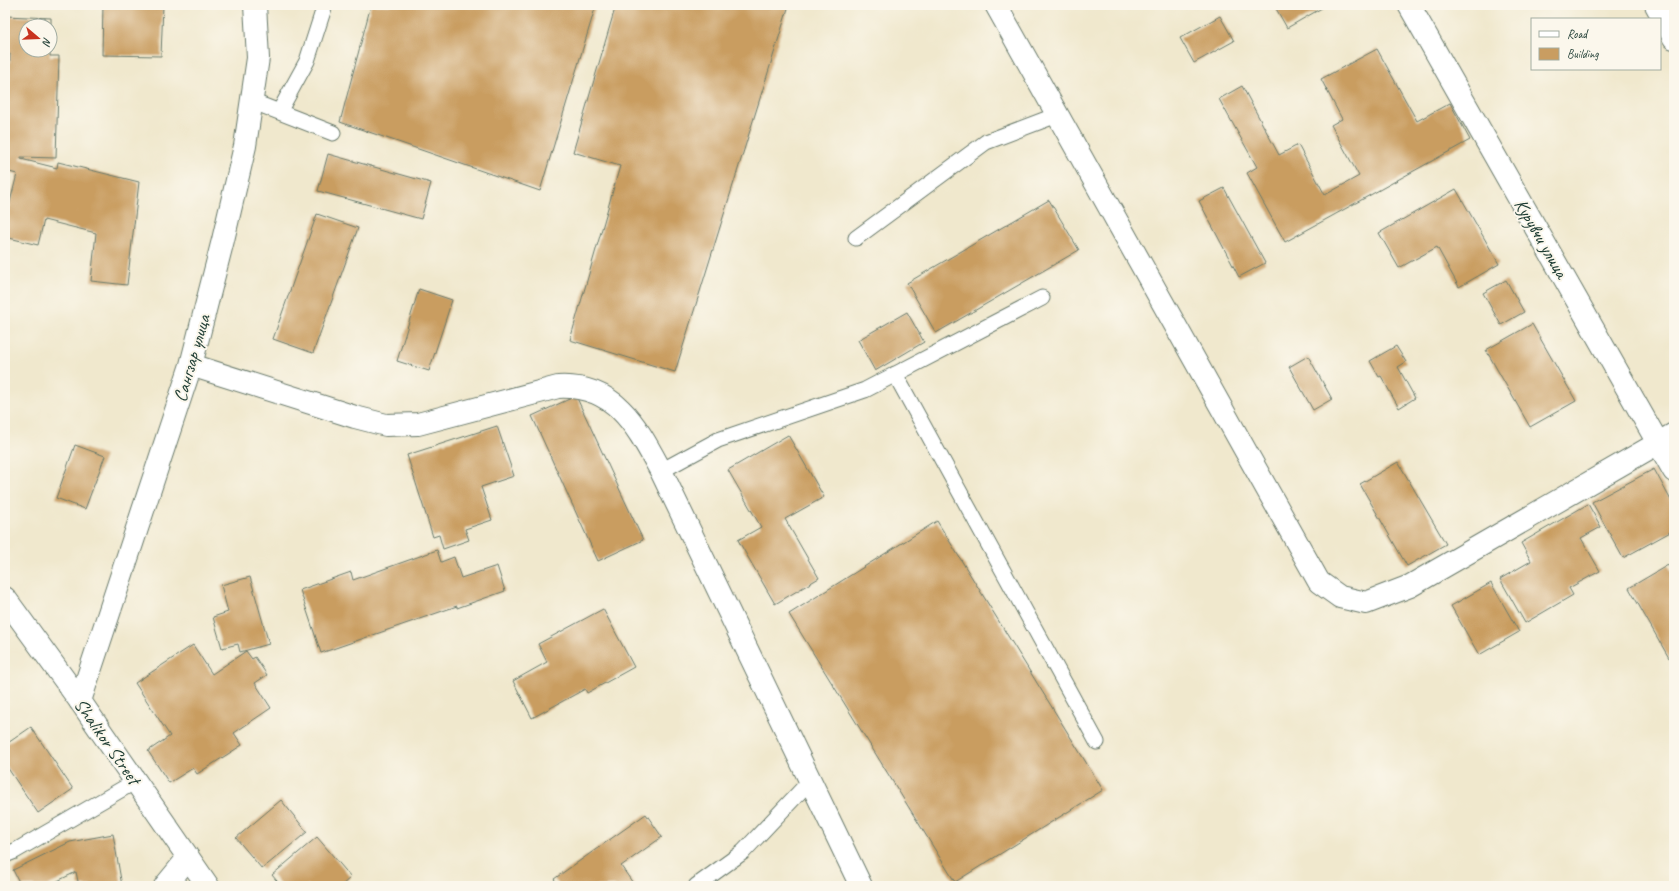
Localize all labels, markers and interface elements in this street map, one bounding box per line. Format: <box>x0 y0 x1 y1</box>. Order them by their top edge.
north arrow <box>18 18 58 58</box>
legend <box>1531 18 1661 70</box>
text: Road <box>1567 26 1589 42</box>
text: N <box>39 36 55 49</box>
text: Building <box>1567 46 1599 62</box>
street label: Курувчи улица <box>1509 194 1575 284</box>
street label: Сангзар улица <box>168 311 216 405</box>
street label: Shаlikor Street <box>69 694 147 792</box>

